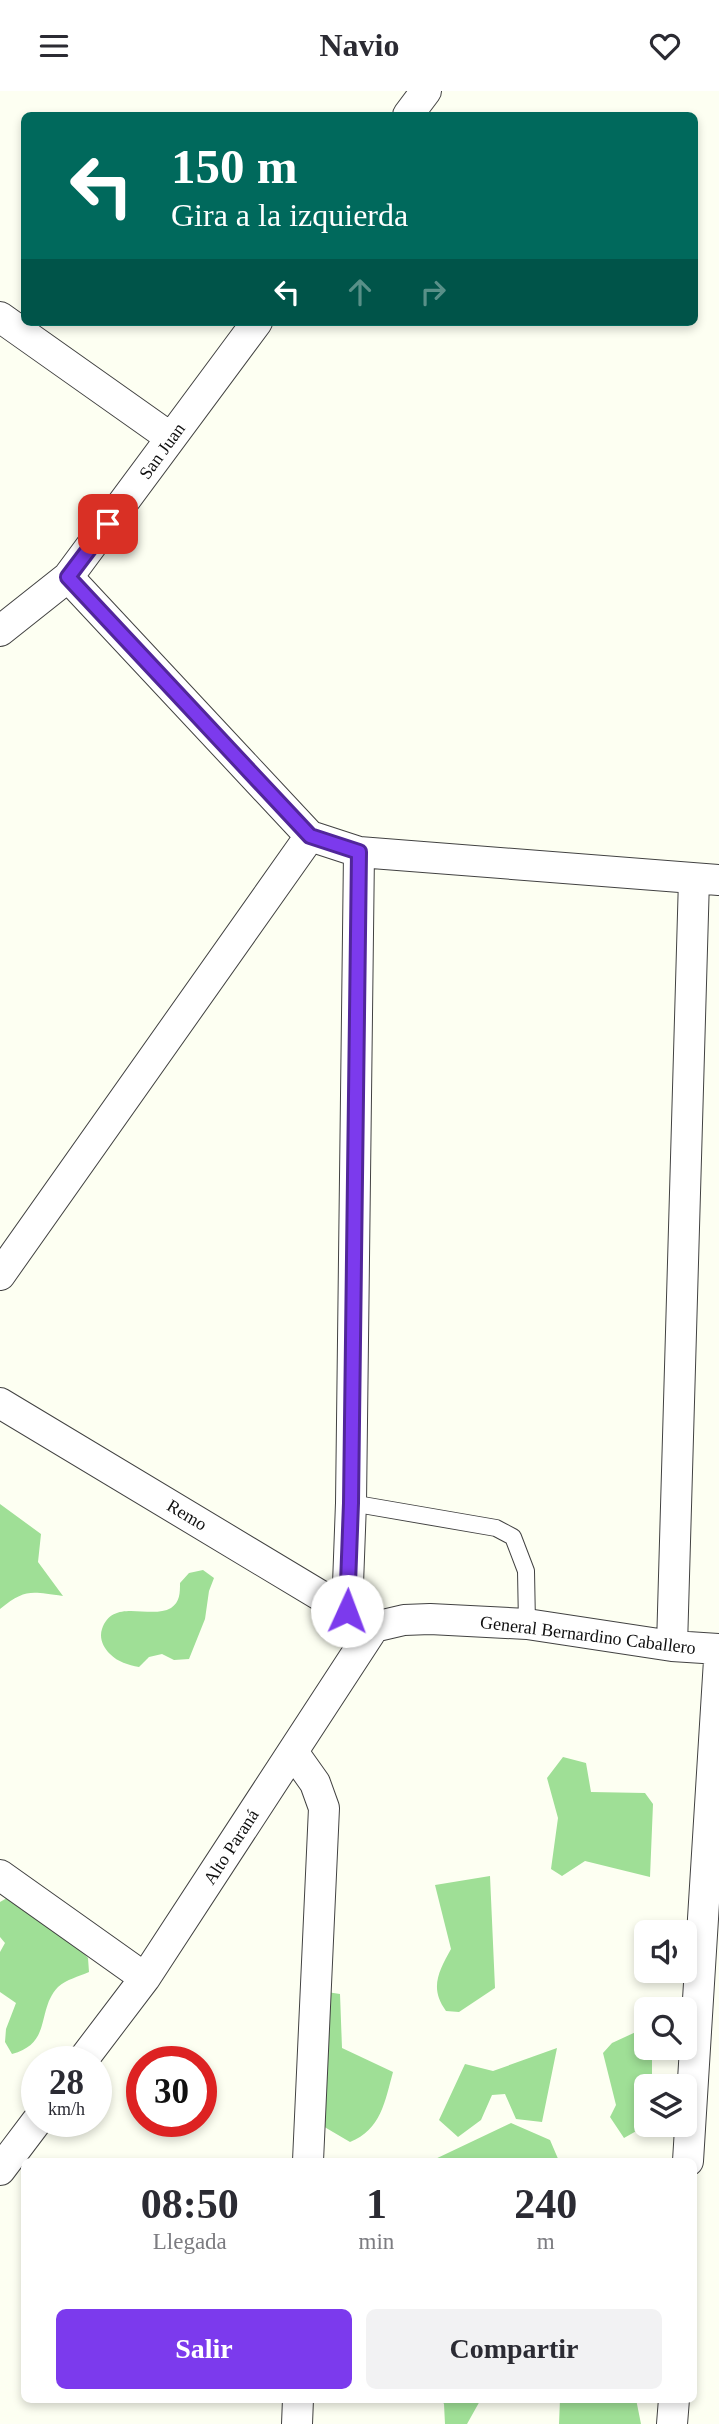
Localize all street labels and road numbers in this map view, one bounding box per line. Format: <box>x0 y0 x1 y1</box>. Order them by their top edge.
street label: San Juan <box>135 419 189 483</box>
street label: Remo <box>163 1495 211 1535</box>
street label: General Bernardino Caballero <box>479 1612 697 1658</box>
street label: Alto Paraná <box>199 1806 263 1888</box>

